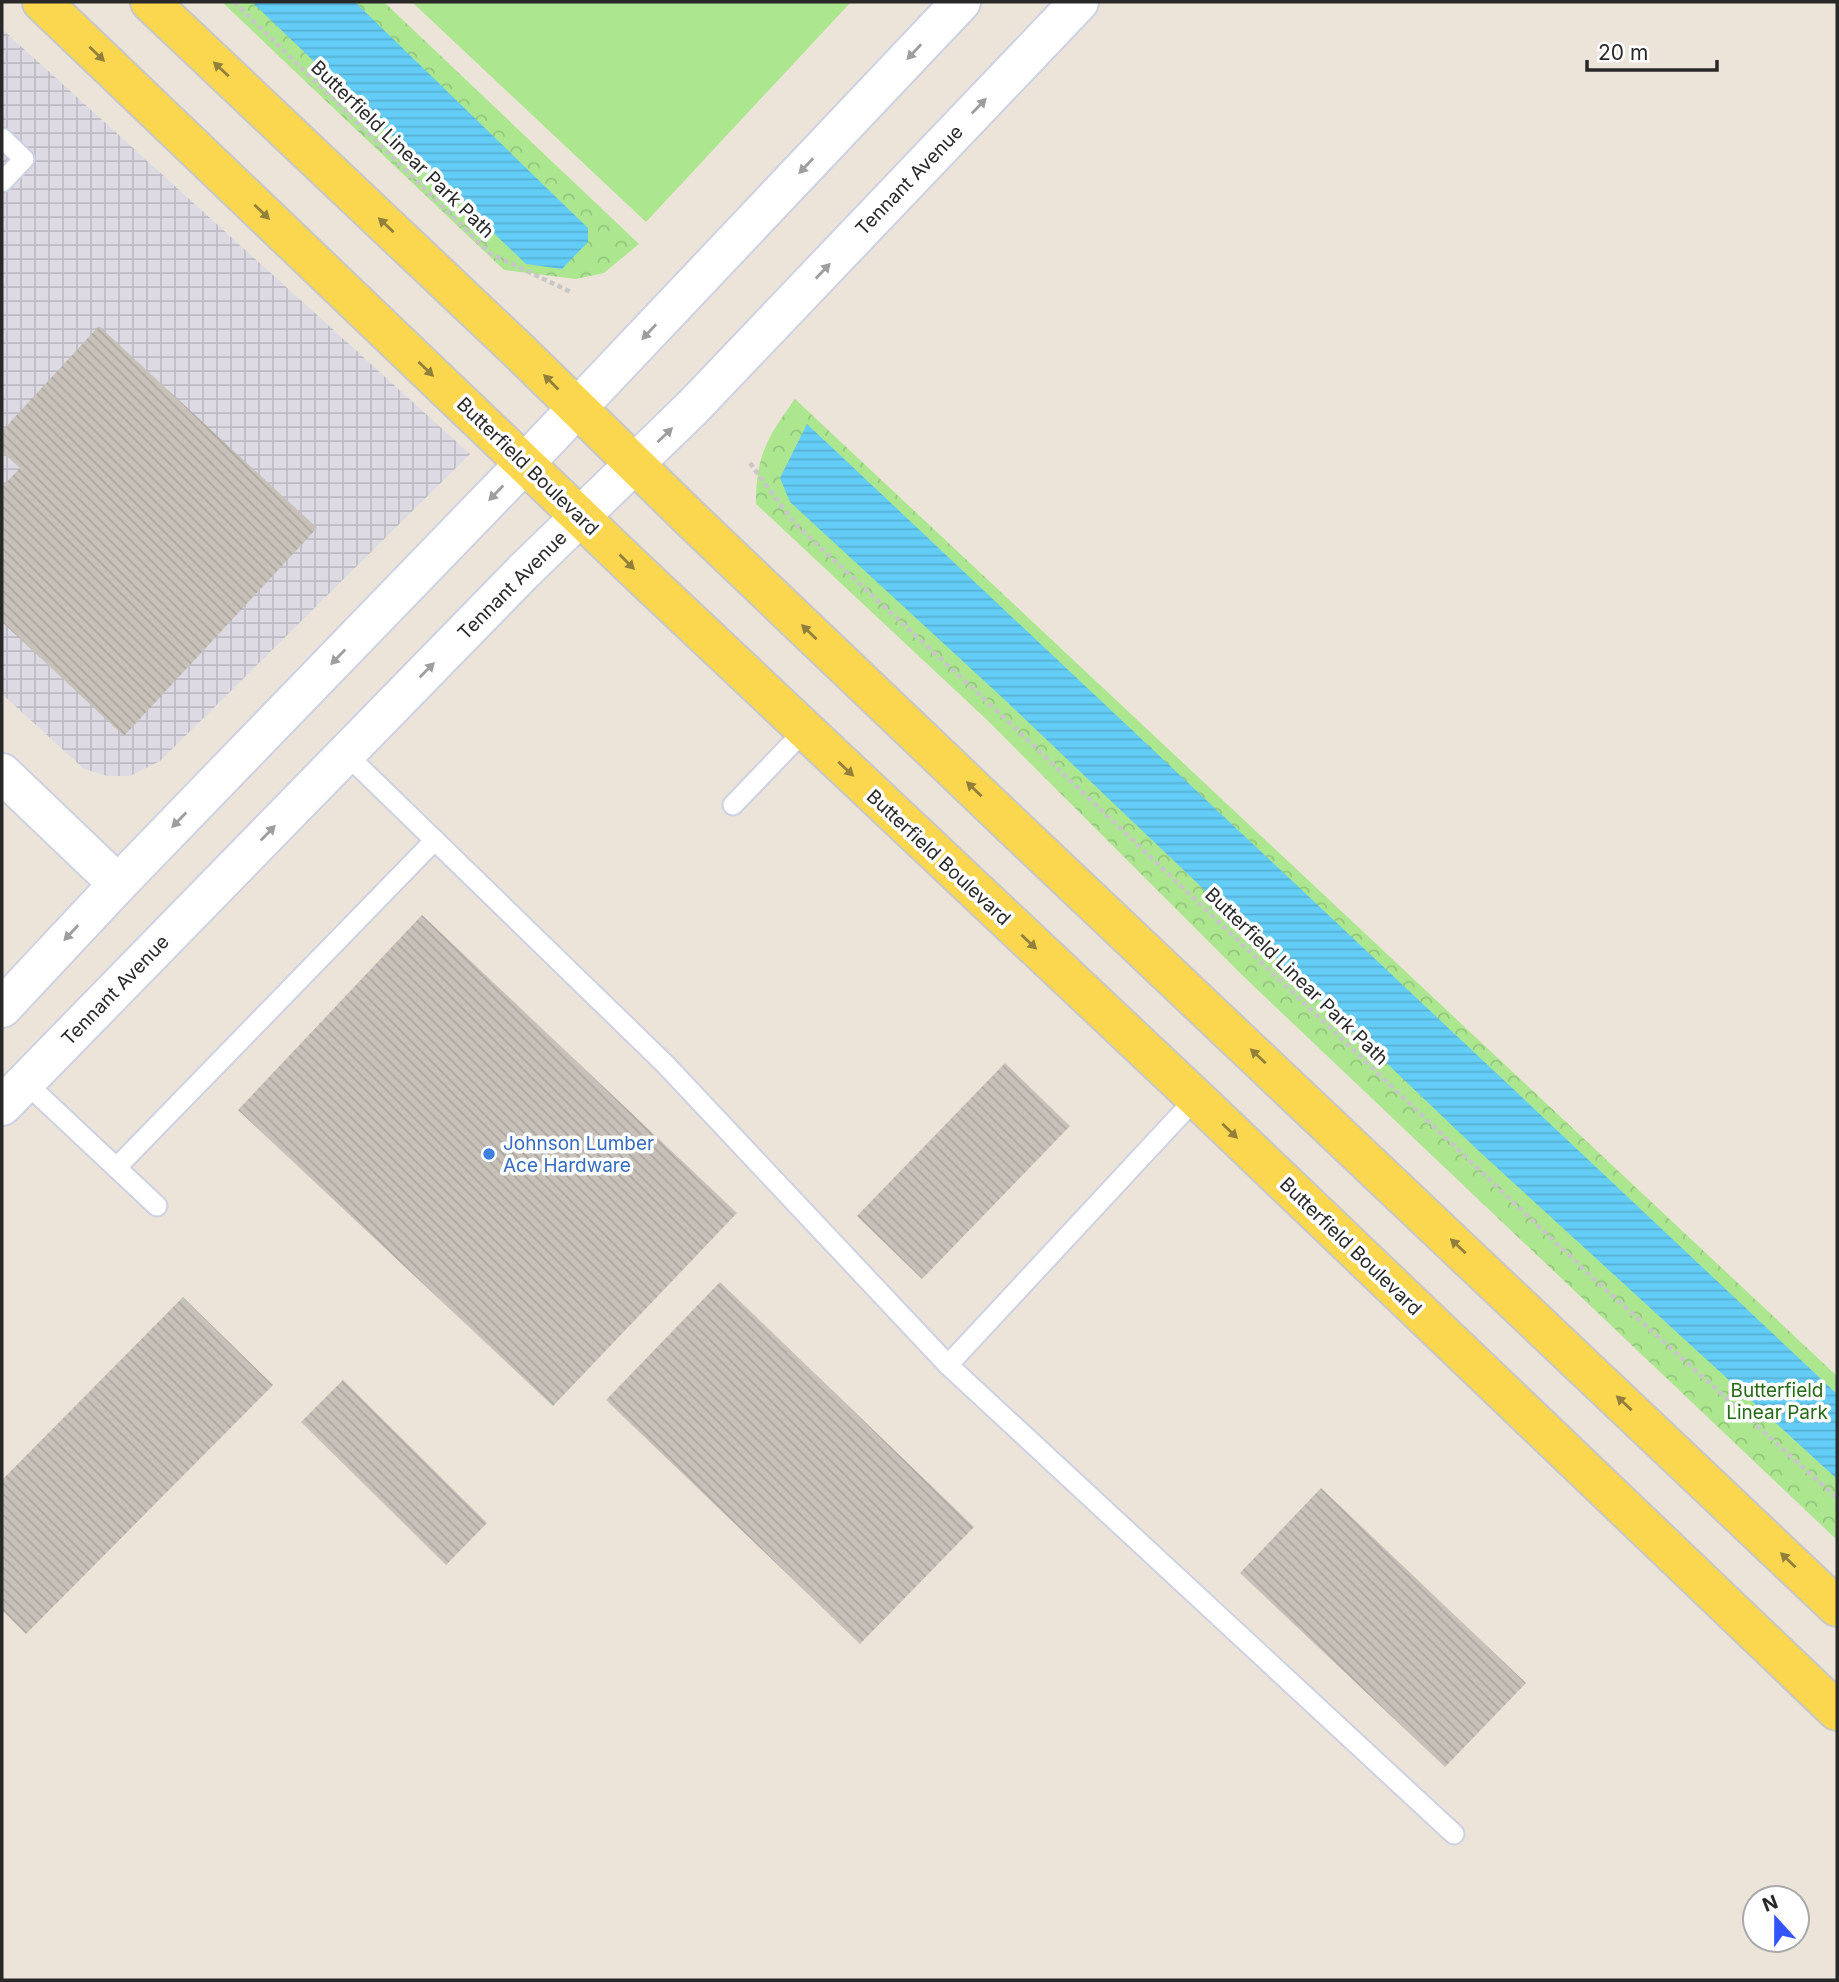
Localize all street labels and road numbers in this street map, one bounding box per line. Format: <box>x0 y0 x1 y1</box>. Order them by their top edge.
street label: Butterfield Linear Park Path <box>306 56 499 243</box>
street label: Tennant Avenue <box>851 120 968 240</box>
street label: Butterfield Boulevard <box>452 393 603 540</box>
street label: Tennant Avenue <box>453 526 572 645</box>
street label: Butterfield Boulevard <box>862 785 1015 930</box>
street label: Butterfield Linear Park Path <box>1200 883 1393 1070</box>
street label: Tennant Avenue <box>57 930 174 1050</box>
street label: Butterfield Boulevard <box>1275 1173 1426 1320</box>

